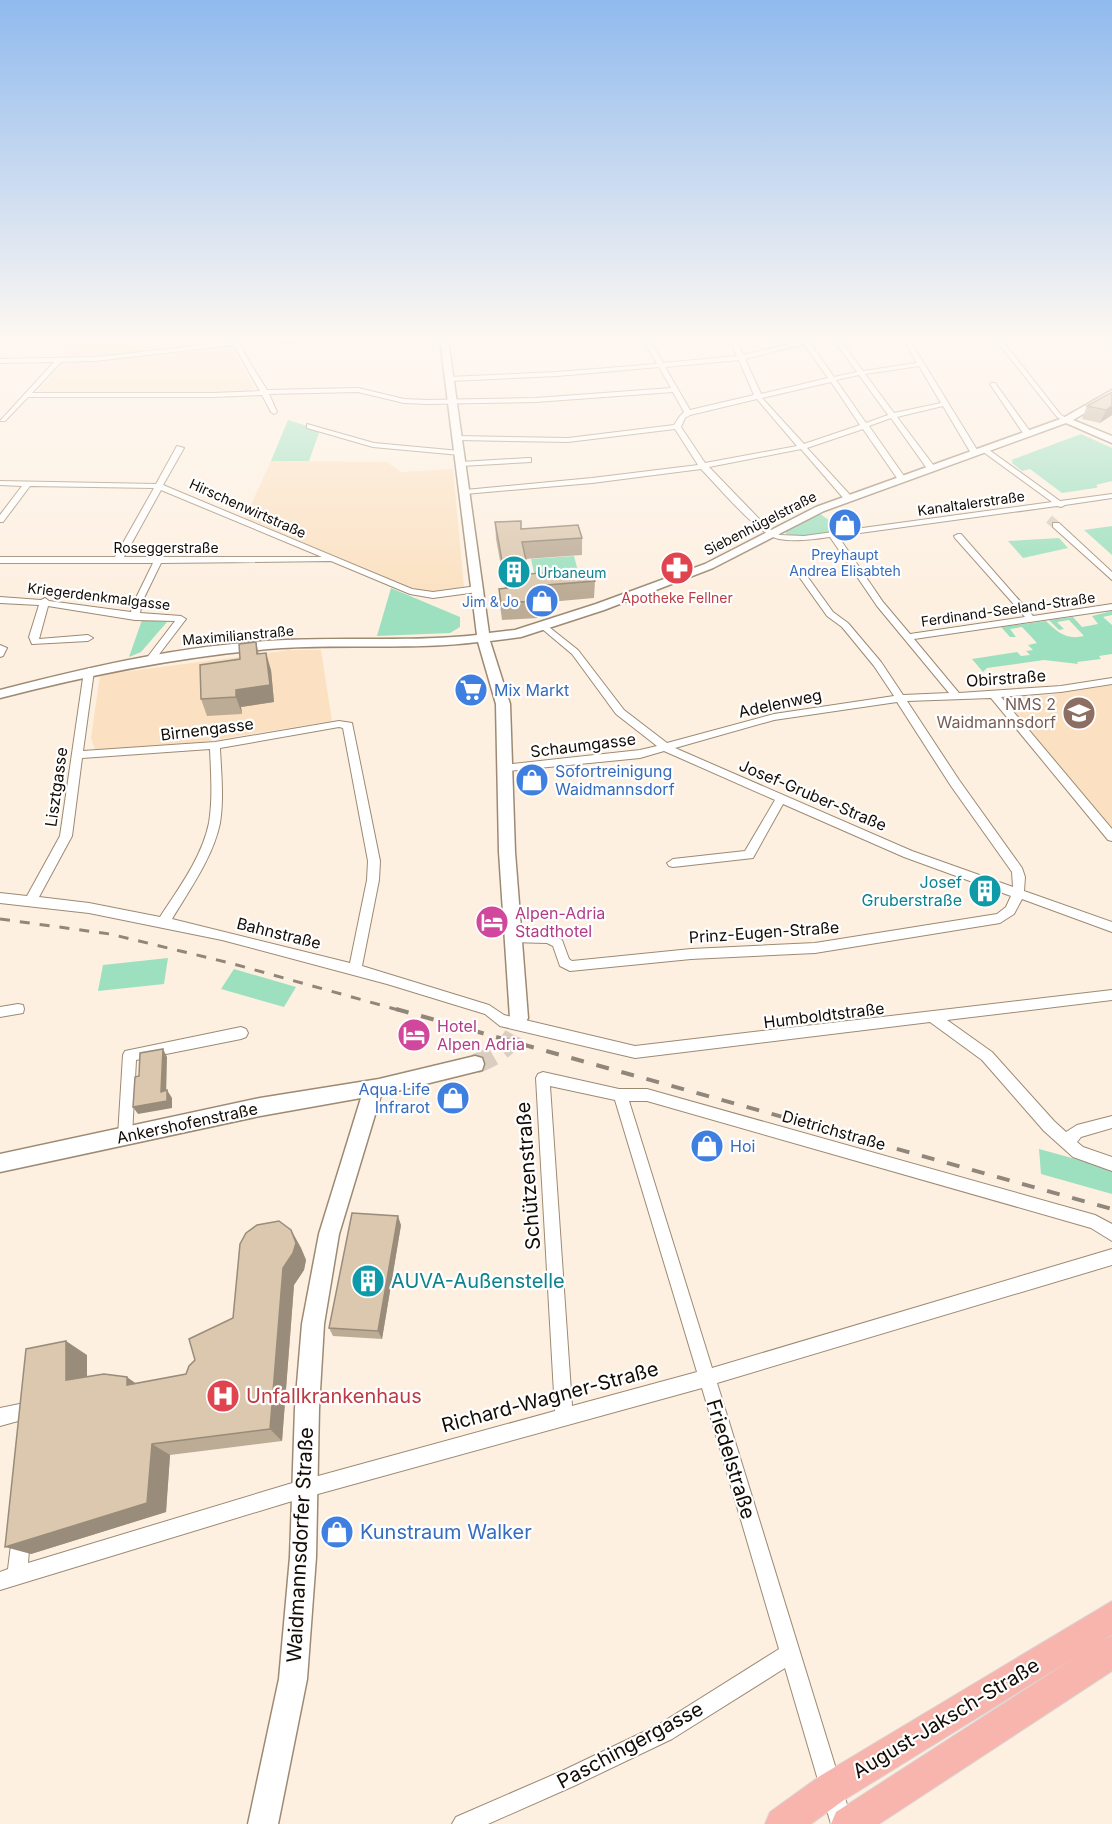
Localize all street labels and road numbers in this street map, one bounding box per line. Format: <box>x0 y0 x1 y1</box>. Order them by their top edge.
street label: Hirschenwirtstraße <box>187 475 309 541</box>
street label: Siebenhügelstraße <box>701 487 819 559</box>
street label: Kanaltalerstraße <box>916 487 1026 519</box>
street label: Roseggerstraße <box>113 539 219 556</box>
street label: Kriegerdenkmalgasse <box>27 579 171 613</box>
street label: Ferdinand-Seeland-Straße <box>920 588 1096 630</box>
street label: Maximilianstraße <box>181 622 295 648</box>
street label: Obirstraße <box>965 665 1047 691</box>
street label: Adelenweg <box>736 684 824 722</box>
street label: Birnengasse <box>159 713 255 745</box>
street label: Schaumgasse <box>529 729 637 761</box>
street label: Lisztgasse <box>41 746 71 828</box>
street label: Josef-Gruber-Straße <box>736 755 890 835</box>
street label: Bahnstraße <box>235 913 323 953</box>
street label: Prinz-Eugen-Straße <box>688 917 840 947</box>
street label: Humboldtstraße <box>762 998 886 1032</box>
street label: Ankershofenstraße <box>115 1098 259 1148</box>
street label: Schützenstraße <box>511 1101 545 1251</box>
street label: Dietrichstraße <box>780 1106 888 1154</box>
street label: Richard-Wagner-Straße <box>439 1356 661 1438</box>
street label: Friedelstraße <box>701 1396 761 1522</box>
street label: Waidmannsdorfer Straße <box>282 1427 318 1663</box>
street label: August-Jaksch-Straße <box>848 1653 1044 1783</box>
street label: Paschingergasse <box>553 1696 707 1794</box>

